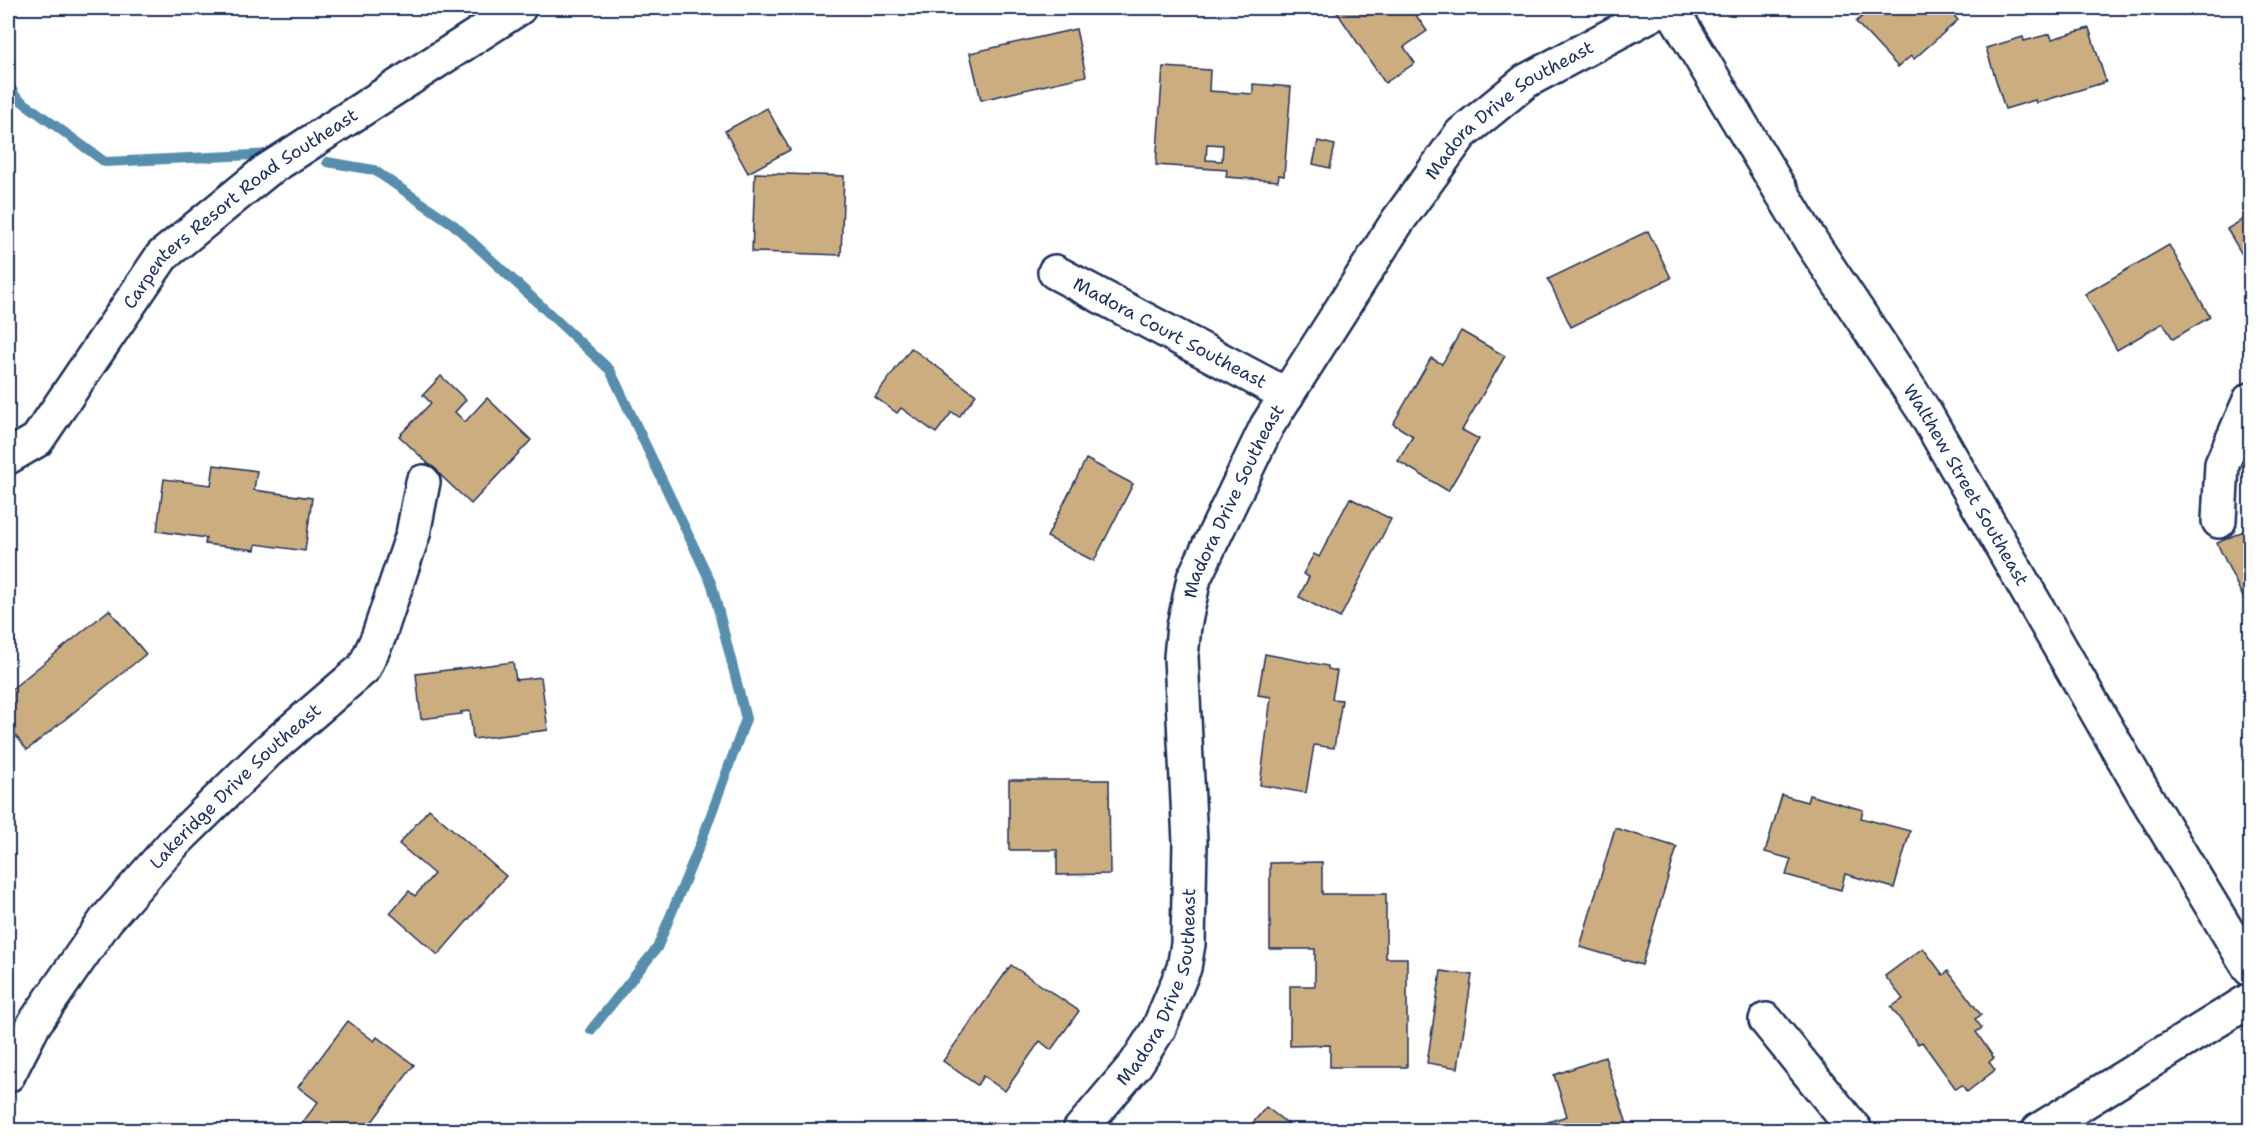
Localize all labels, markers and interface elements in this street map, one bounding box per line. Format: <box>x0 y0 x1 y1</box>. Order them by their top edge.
street label: Madora Drive Southeast <box>1420 35 1598 184</box>
street label: Carpenters Resort Road Southeast <box>118 103 363 314</box>
street label: Madora Court Southeast <box>1069 272 1271 394</box>
street label: Walthew Street Southeast <box>1898 380 2034 590</box>
street label: Madora Drive Southeast <box>1178 400 1290 600</box>
street label: Lakeridge Drive Southeast <box>144 698 326 874</box>
street label: Madora Drive Southeast <box>1111 888 1201 1091</box>

